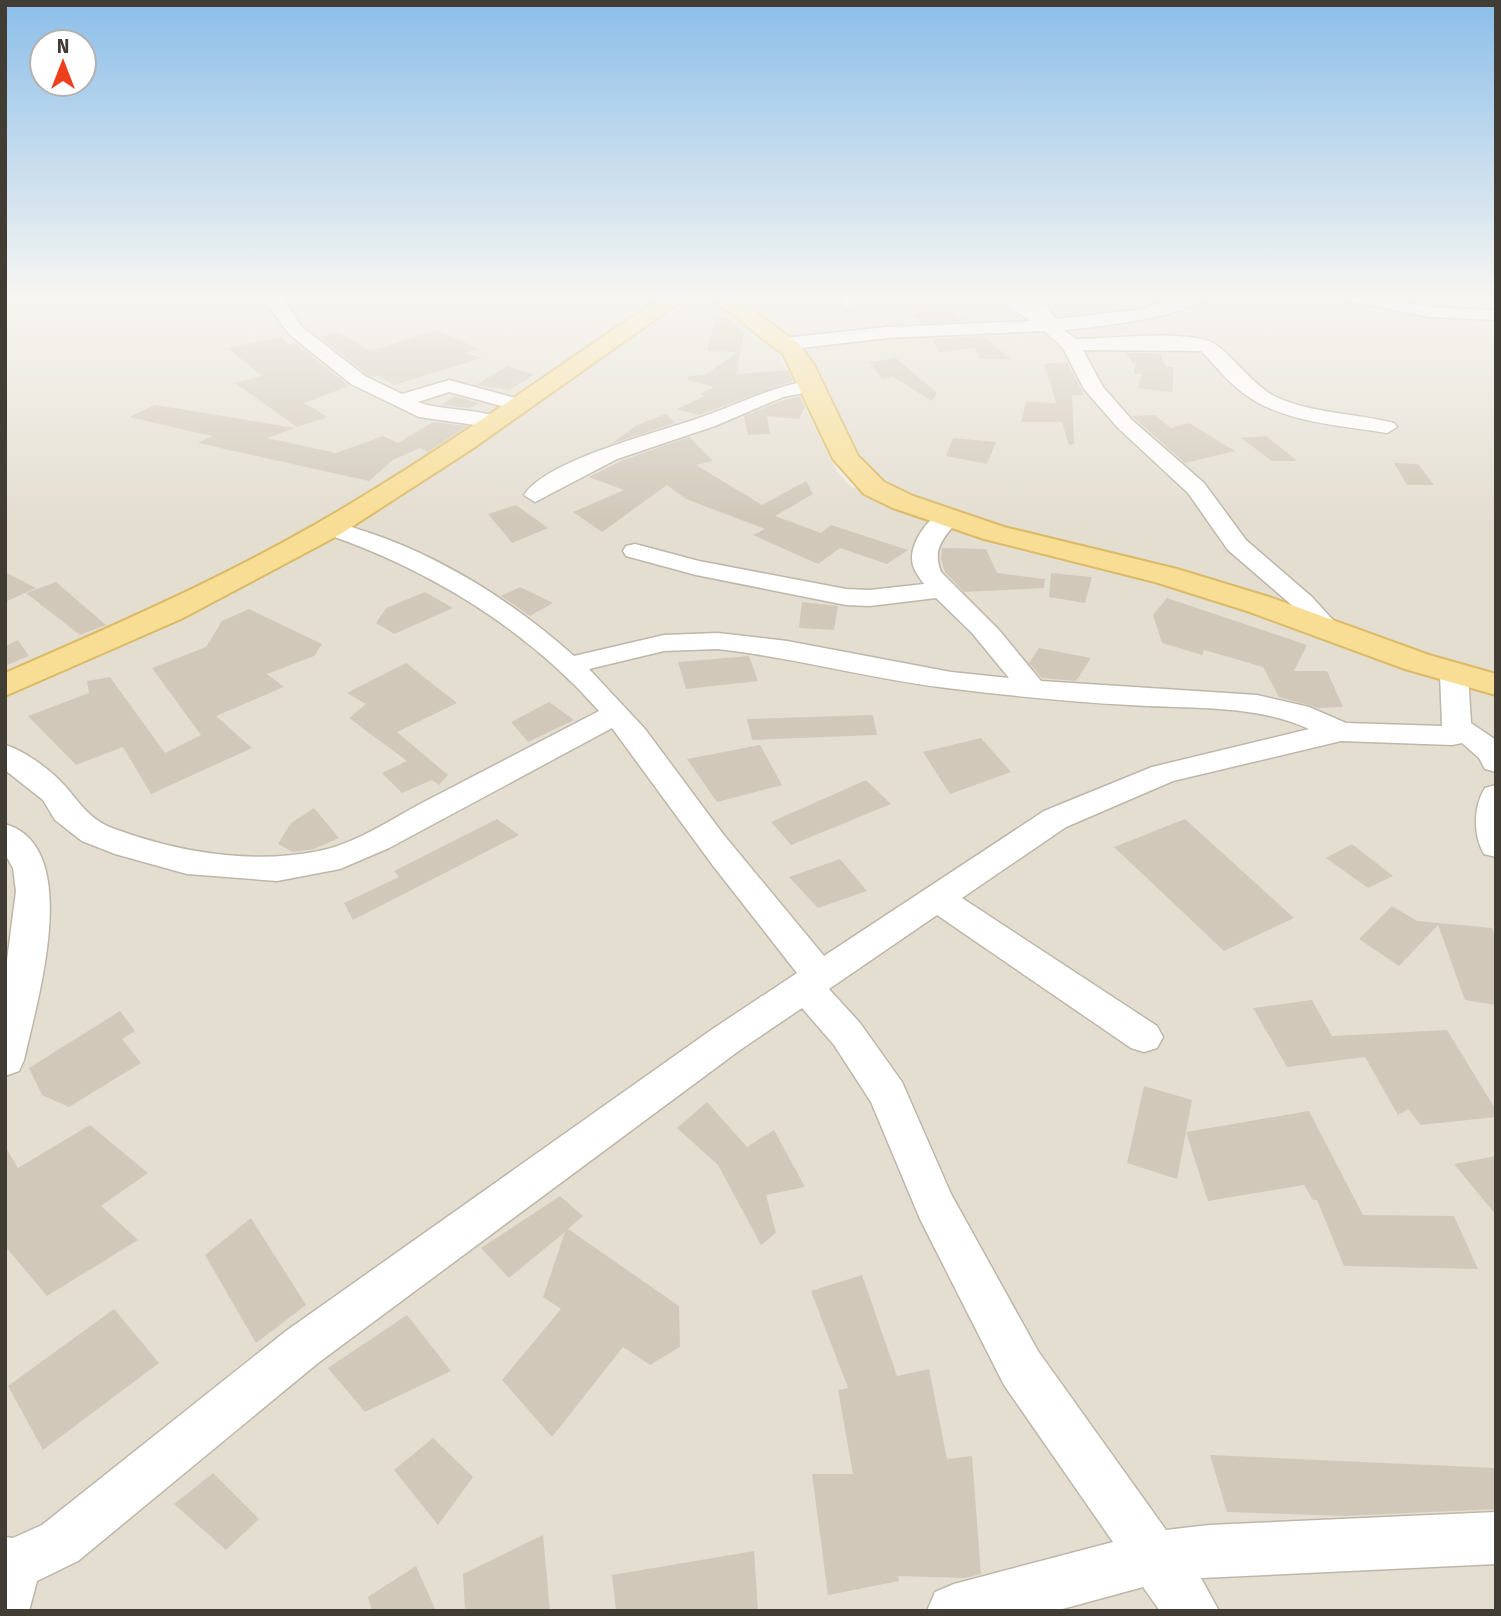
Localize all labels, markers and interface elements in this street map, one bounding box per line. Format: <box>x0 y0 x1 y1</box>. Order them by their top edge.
north arrow <box>28 28 98 98</box>
text: N <box>57 35 69 58</box>

